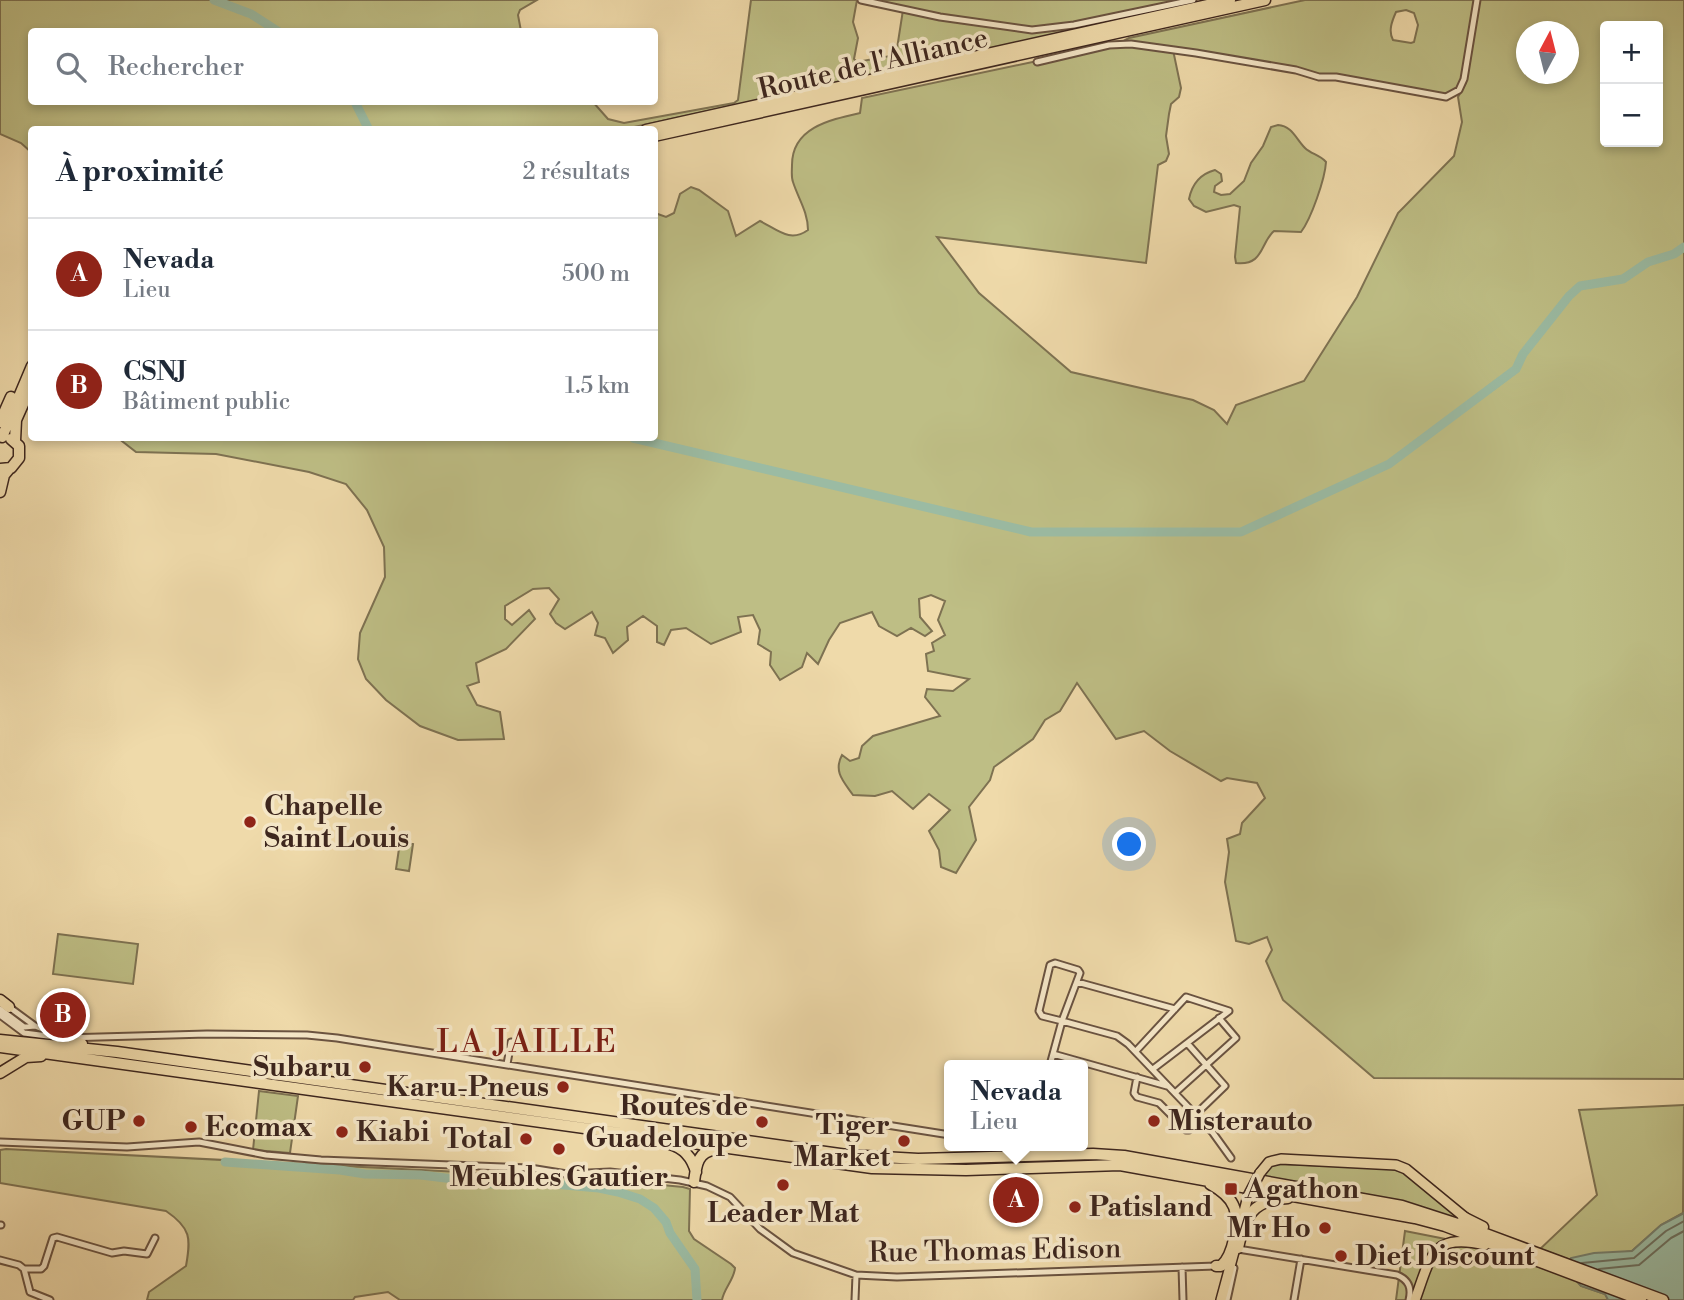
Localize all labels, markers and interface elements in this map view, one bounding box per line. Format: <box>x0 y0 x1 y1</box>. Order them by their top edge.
street label: Route de l'Alliance <box>755 21 991 107</box>
north arrow <box>1516 21 1579 84</box>
map controls <box>1600 21 1663 147</box>
button: + <box>1600 21 1663 84</box>
search box <box>28 28 658 105</box>
icon: search <box>52 48 90 86</box>
text: Rechercher <box>108 51 244 83</box>
button: − <box>1600 84 1663 147</box>
text: À proximité <box>56 153 224 191</box>
text: 2 résultats <box>522 158 630 186</box>
text: Nevada <box>123 244 214 276</box>
text: A <box>71 260 87 288</box>
text: 500 m <box>562 260 630 288</box>
text: Lieu <box>123 276 171 304</box>
text: CSNJ <box>123 356 187 388</box>
text: B <box>70 372 88 400</box>
text: 1.5 km <box>565 372 630 400</box>
text: Bâtiment public <box>123 388 290 416</box>
place label: Chapelle Saint Louis <box>264 789 409 856</box>
marker: Chapelle Saint Louis <box>242 814 258 830</box>
your location <box>1112 827 1146 861</box>
pin: B <box>40 989 86 1041</box>
district label: LA JAILLE <box>436 1022 618 1062</box>
place label: Subaru <box>253 1050 351 1085</box>
marker: Subaru <box>357 1059 373 1075</box>
popup <box>944 1060 1088 1151</box>
place label: Karu-Pneus <box>387 1070 549 1105</box>
text: Nevada <box>970 1076 1062 1108</box>
marker: Karu-Pneus <box>555 1079 571 1095</box>
place label: Routes de Guadeloupe <box>585 1089 748 1156</box>
place label: GUP <box>62 1104 125 1139</box>
place label: Misterauto <box>1168 1104 1313 1139</box>
place label: Tiger Market <box>793 1108 891 1175</box>
text: Lieu <box>970 1108 1018 1136</box>
place label: Ecomax <box>205 1110 313 1145</box>
marker: GUP <box>131 1113 147 1129</box>
marker: Misterauto <box>1146 1113 1162 1129</box>
marker: Routes de Guadeloupe <box>754 1114 770 1130</box>
place label: Kiabi <box>356 1115 429 1150</box>
marker: Ecomax <box>183 1119 199 1135</box>
place label: Total <box>443 1122 512 1157</box>
marker: Kiabi <box>334 1124 350 1140</box>
marker: Total <box>518 1131 534 1147</box>
marker: Tiger Market <box>896 1133 912 1149</box>
marker: Meubles Gautier <box>551 1141 567 1157</box>
place label: Meubles Gautier <box>449 1160 669 1195</box>
place label: Agathon <box>1244 1172 1359 1207</box>
pin: A <box>993 1174 1039 1226</box>
marker: Leader Mat <box>775 1177 791 1193</box>
marker: Agathon <box>1223 1181 1239 1197</box>
place label: Patisland <box>1089 1190 1213 1225</box>
place label: Leader Mat <box>707 1196 860 1231</box>
marker: Patisland <box>1067 1199 1083 1215</box>
place label: Mr Ho <box>1227 1211 1311 1246</box>
marker: Mr Ho <box>1317 1220 1333 1236</box>
street label: Rue Thomas Edison <box>868 1231 1122 1271</box>
place label: Diet Discount <box>1355 1239 1535 1274</box>
marker: Diet Discount <box>1333 1248 1349 1264</box>

